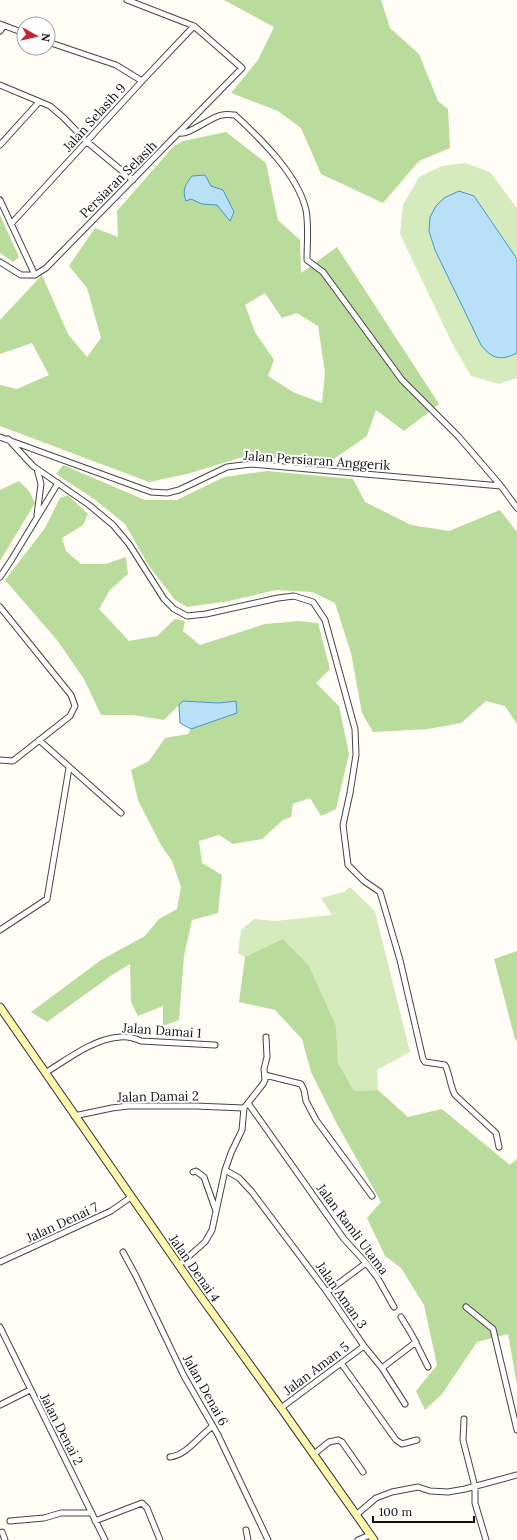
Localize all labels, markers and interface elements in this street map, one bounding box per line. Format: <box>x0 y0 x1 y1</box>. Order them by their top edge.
north arrow <box>16 16 56 56</box>
text: N <box>38 32 53 43</box>
street label: Jalan Selasih 9 <box>59 80 129 156</box>
street label: Persiaran Selasih <box>76 137 161 222</box>
street label: Jalan Persiaran Anggerik <box>242 447 391 474</box>
street label: Jalan Damai 1 <box>121 1019 202 1042</box>
street label: Jalan Damai 2 <box>116 1087 199 1106</box>
street label: Jalan Ramli Utama <box>312 1180 393 1278</box>
street label: Jalan Denai 7 <box>23 1198 101 1247</box>
street label: Jalan Denai 4 <box>165 1230 224 1305</box>
street label: Jalan Aman 3 <box>312 1258 371 1332</box>
street label: Jalan Aman 5 <box>279 1338 352 1399</box>
street label: Jalan Denai 6 <box>179 1351 232 1429</box>
street label: Jalan Denai 2 <box>36 1390 87 1468</box>
scale bar <box>373 1498 474 1524</box>
text: 100 m <box>379 1504 412 1519</box>

